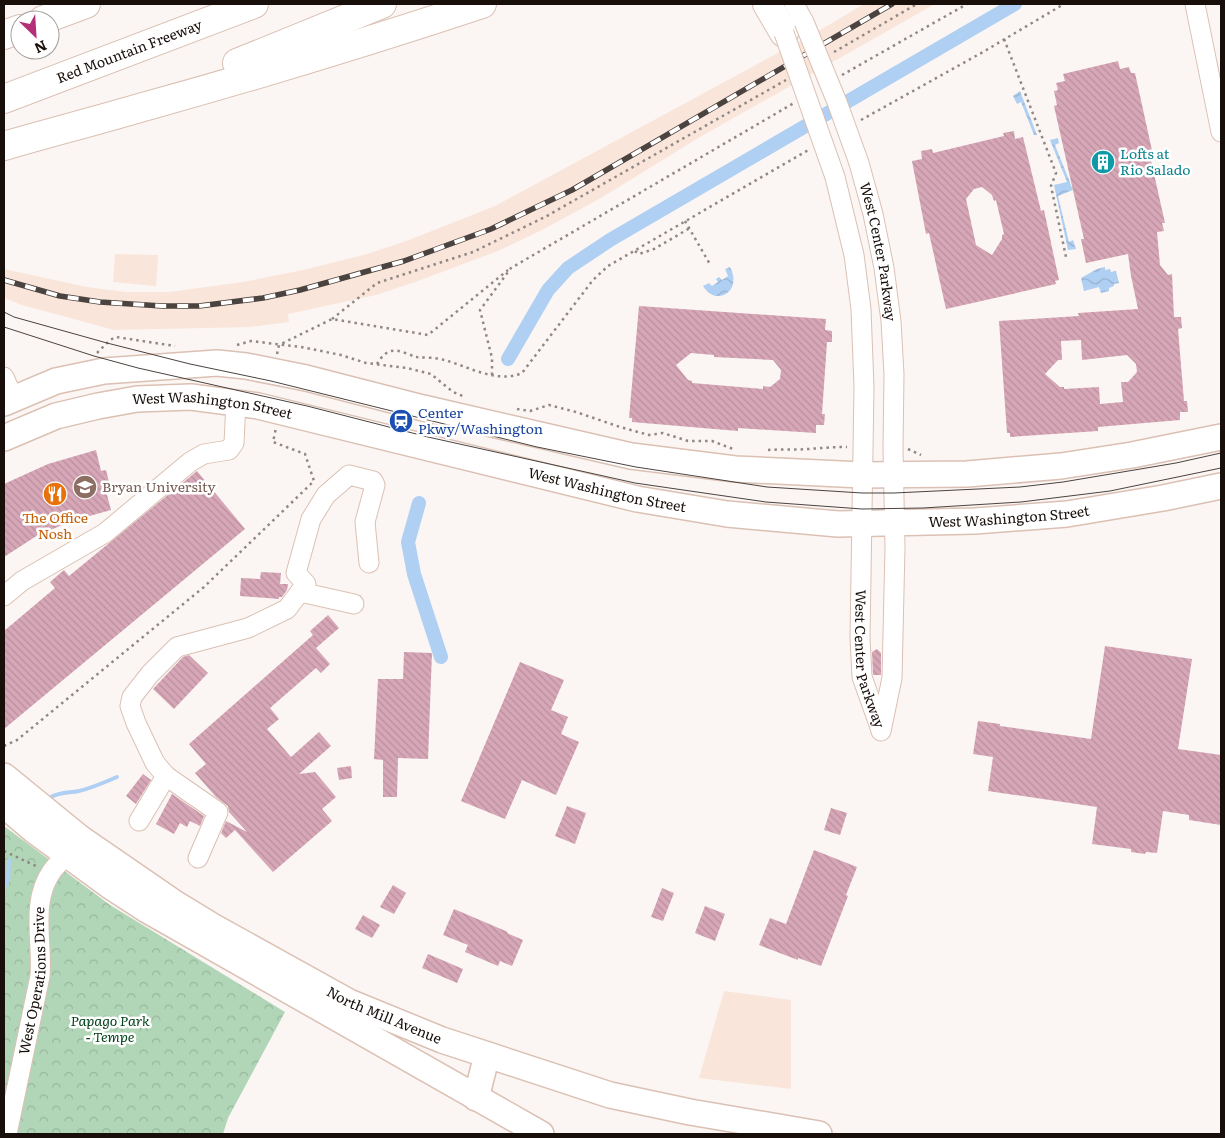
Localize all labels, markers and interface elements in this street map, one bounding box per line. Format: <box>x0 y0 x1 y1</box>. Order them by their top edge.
north arrow <box>10 10 60 60</box>
street label: Red Mountain Freeway <box>53 13 205 87</box>
text: N <box>31 36 50 59</box>
place label: Lofts at Rio Salado <box>1120 143 1190 179</box>
building icon: Lofts at Rio Salado <box>1090 149 1116 175</box>
street label: West Center Parkway <box>856 180 902 323</box>
street label: West Washington Street <box>132 386 295 423</box>
place label: Center Pkwy/Washington <box>418 402 543 438</box>
station icon: Center Pkwy/Washington <box>388 408 414 434</box>
street label: West Washington Street <box>526 462 688 516</box>
school or university icon: Bryan University <box>72 474 98 500</box>
place label: Bryan University <box>102 476 217 496</box>
restaurant icon: The Office Nosh <box>42 481 68 507</box>
street label: West Washington Street <box>928 499 1091 531</box>
place label: The Office Nosh <box>22 507 88 543</box>
street label: West Center Parkway <box>851 590 891 731</box>
street label: West Operations Drive <box>13 906 50 1056</box>
street label: North Mill Avenue <box>323 981 445 1048</box>
park label: Papago Park - Tempe <box>70 1010 150 1046</box>

